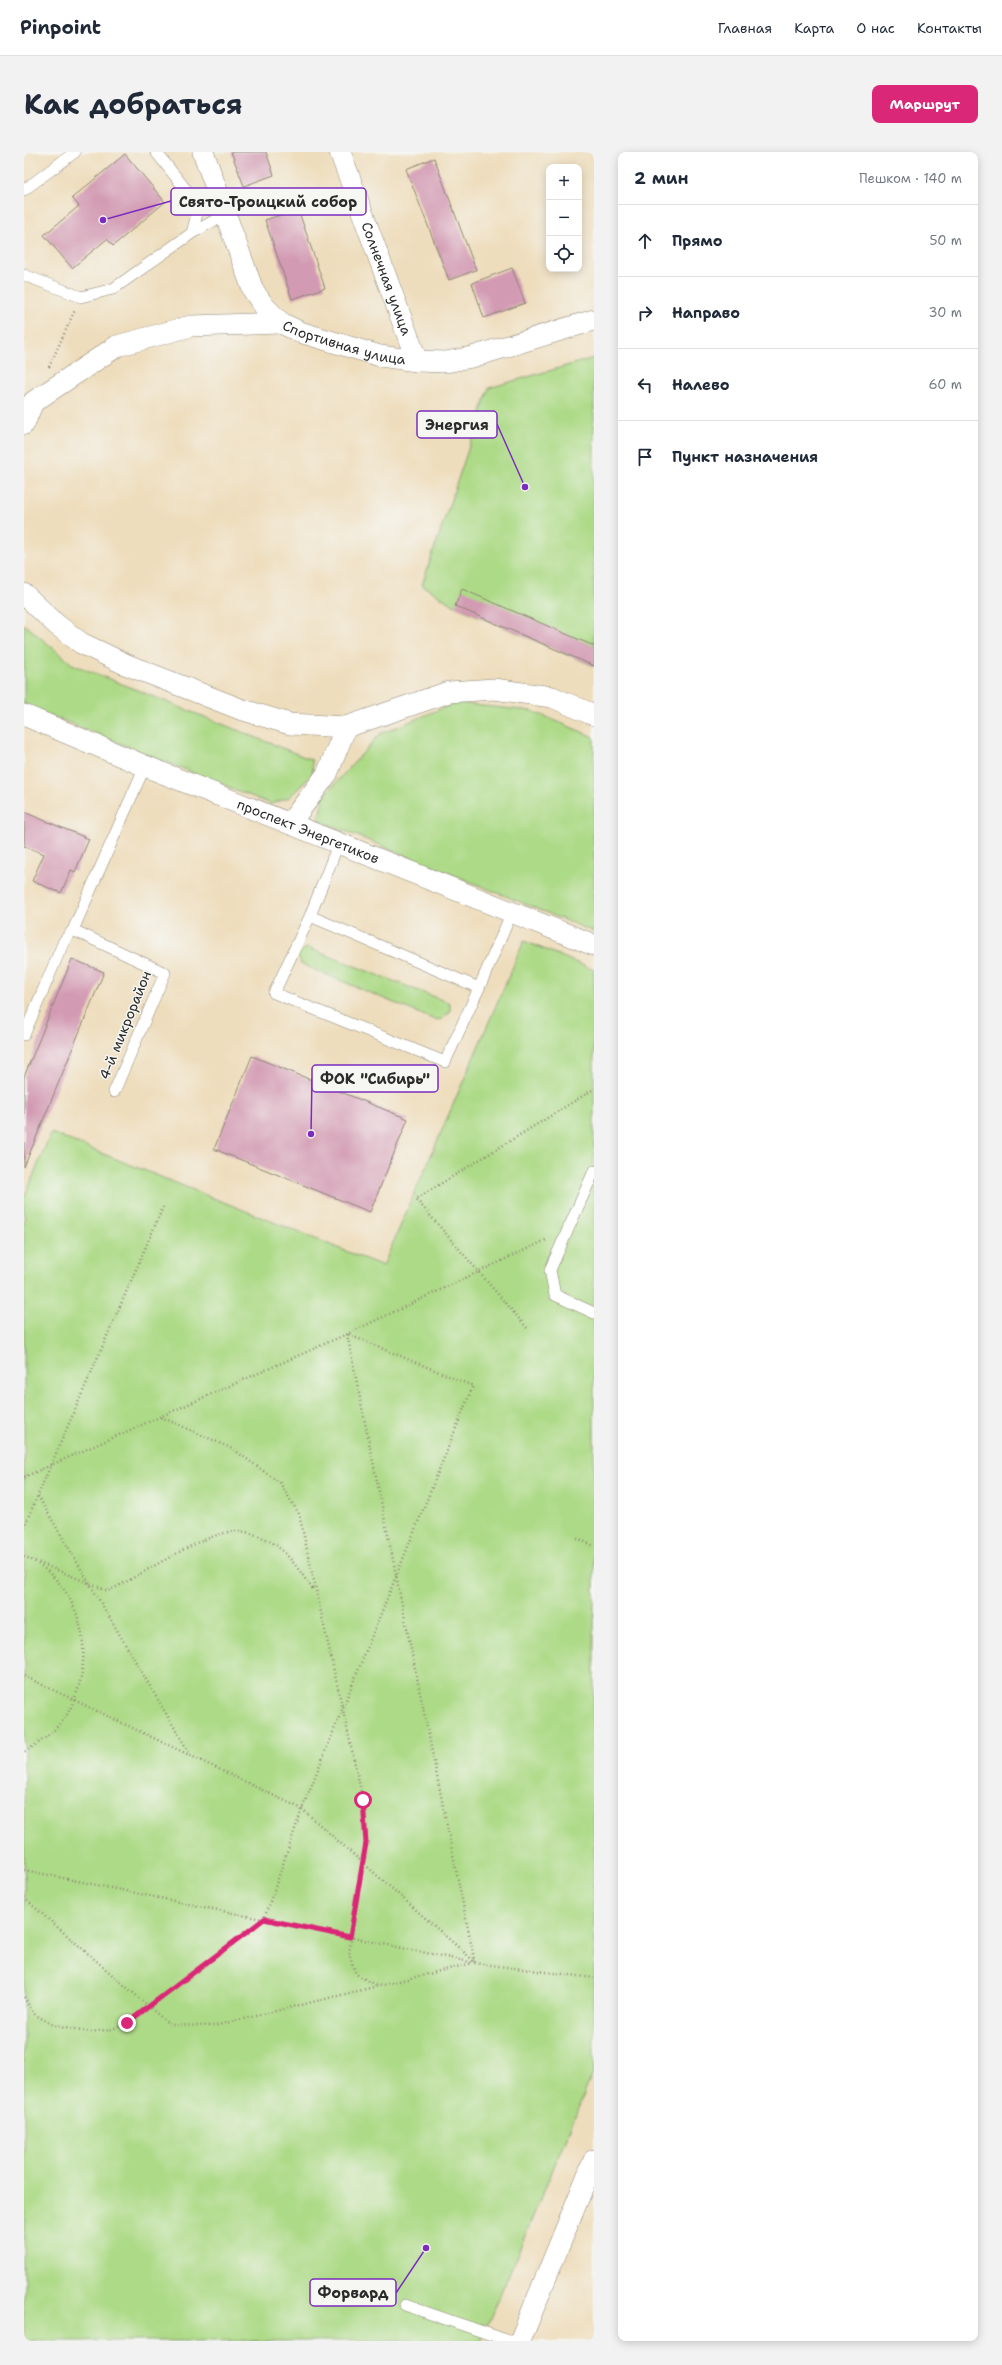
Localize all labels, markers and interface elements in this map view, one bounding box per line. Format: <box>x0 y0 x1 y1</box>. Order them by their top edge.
text: Pinpoint <box>20 15 101 40</box>
text: Главная <box>718 19 772 37</box>
text: Карта <box>794 19 834 37</box>
text: О нас <box>856 19 895 37</box>
text: Контакты <box>917 19 982 37</box>
text: Как добраться <box>24 85 243 123</box>
button: Маршрут <box>872 85 978 123</box>
map controls <box>546 164 582 272</box>
button: + <box>546 164 582 200</box>
text: 2 мин <box>634 167 689 189</box>
text: Пешком · 140 m <box>859 170 962 187</box>
callout: Свято-Троицкий собор <box>171 188 366 215</box>
text: Свято-Троицкий собор <box>179 192 357 212</box>
button: − <box>546 200 582 236</box>
street label: Солнечная улица <box>358 220 416 338</box>
icon: ahead <box>634 230 656 252</box>
text: Прямо <box>672 231 722 251</box>
text: 50 m <box>929 232 962 249</box>
button: locate <box>546 236 582 272</box>
icon: right <box>634 302 656 324</box>
text: Направо <box>672 303 740 323</box>
text: 30 m <box>928 304 962 321</box>
street label: Спортивная улица <box>280 316 407 368</box>
icon: left <box>634 374 656 396</box>
text: Налево <box>672 375 730 395</box>
text: 60 m <box>929 376 962 393</box>
callout: Энергия <box>417 411 497 438</box>
text: Энергия <box>425 415 489 435</box>
icon: arrive <box>634 446 656 468</box>
text: Пункт назначения <box>672 447 818 467</box>
street label: проспект Энергетиков <box>235 795 382 867</box>
street label: 4-й микрорайон <box>95 968 155 1082</box>
callout: ФОК "Сибирь" <box>312 1065 438 1092</box>
text: ФОК "Сибирь" <box>320 1069 430 1089</box>
route start <box>354 1791 372 1809</box>
route end <box>118 2014 136 2032</box>
callout: Форвард <box>310 2279 396 2306</box>
text: Форвард <box>318 2283 389 2303</box>

